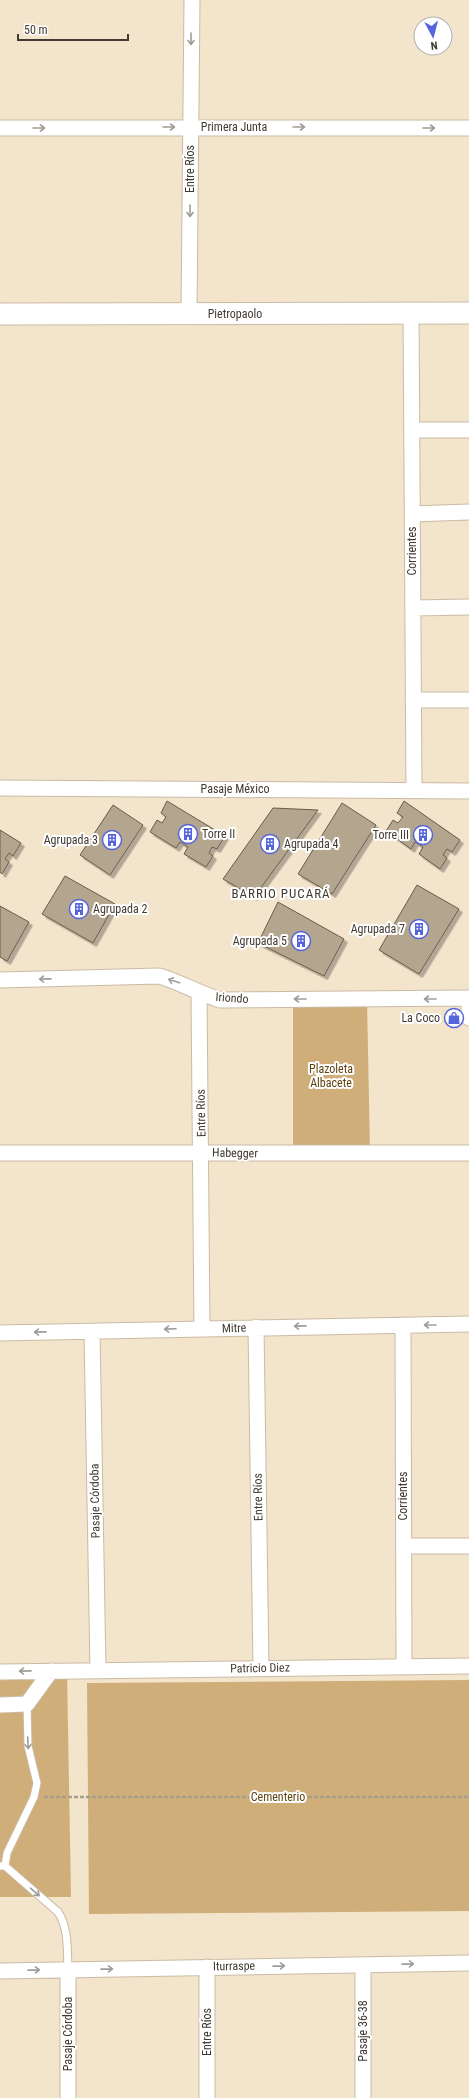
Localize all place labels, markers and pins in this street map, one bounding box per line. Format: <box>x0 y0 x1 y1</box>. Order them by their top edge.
building icon: Torre II <box>177 823 199 845</box>
building icon: Torre III <box>412 824 434 846</box>
place label: Torre II <box>202 827 235 841</box>
place label: Torre III <box>373 828 409 842</box>
building icon: Agrupada 3 <box>101 829 123 851</box>
place label: Agrupada 3 <box>44 833 98 847</box>
building icon: Agrupada 4 <box>259 833 281 855</box>
place label: Agrupada 4 <box>284 837 338 851</box>
building icon: Agrupada 2 <box>68 898 90 920</box>
place label: Agrupada 2 <box>93 902 147 916</box>
building icon: Agrupada 7 <box>408 918 430 940</box>
place label: Agrupada 7 <box>351 922 405 936</box>
building icon: Agrupada 5 <box>290 930 312 952</box>
place label: Agrupada 5 <box>233 934 287 948</box>
shop icon: La Coco <box>443 1007 465 1029</box>
place label: La Coco <box>401 1011 440 1025</box>

